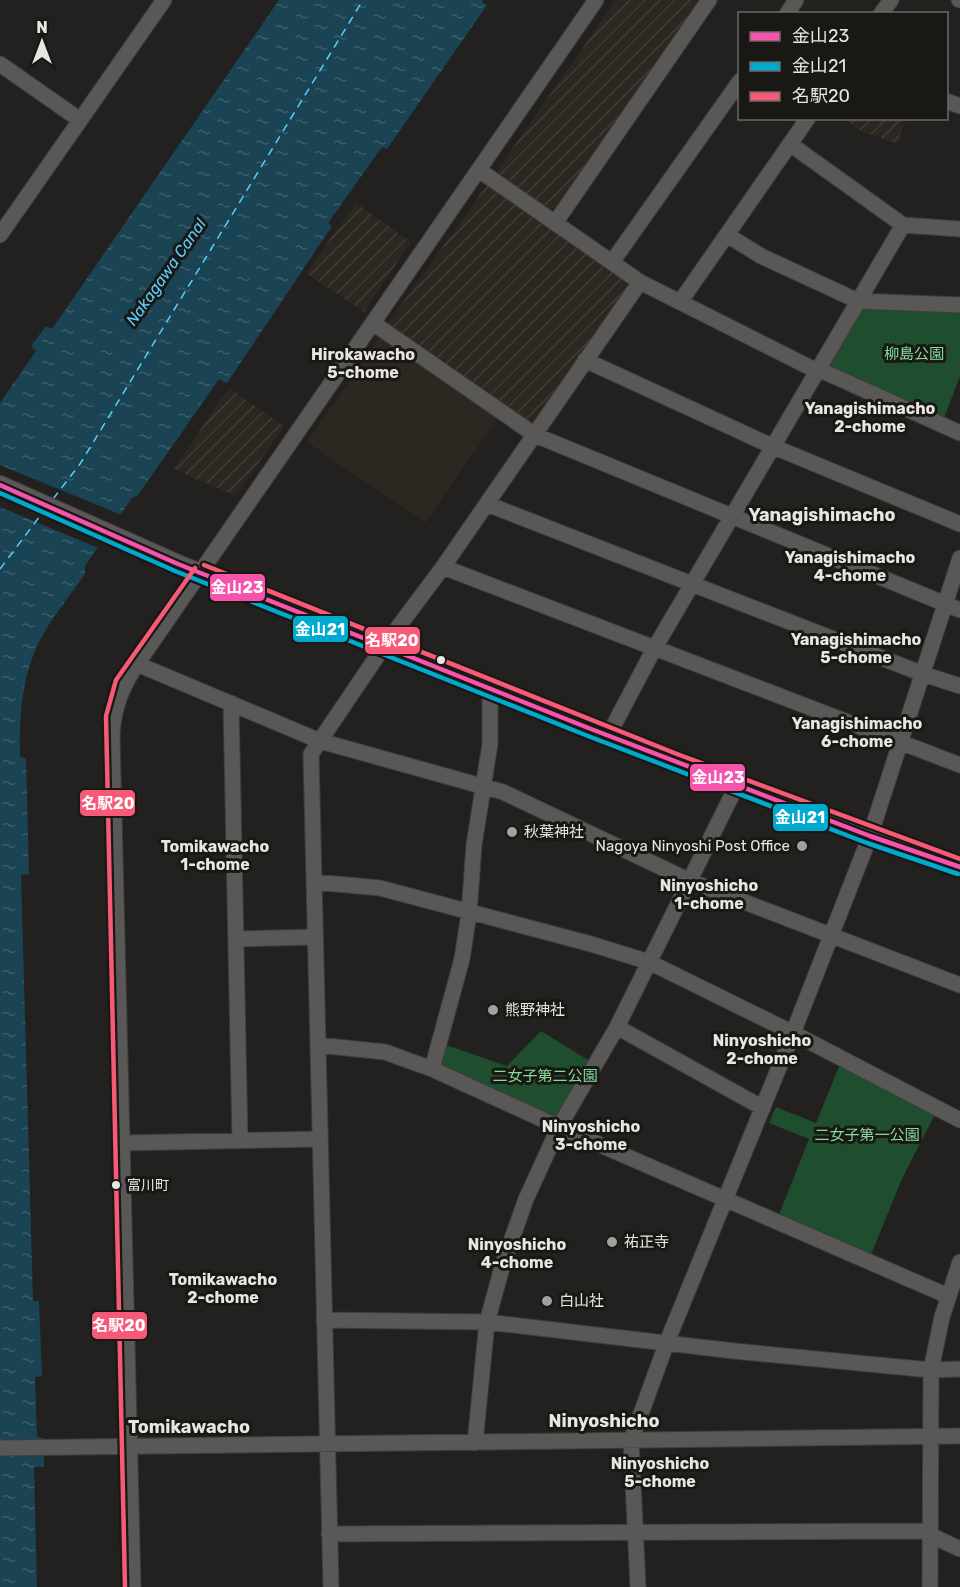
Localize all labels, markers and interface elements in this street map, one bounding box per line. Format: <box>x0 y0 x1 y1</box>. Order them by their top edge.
north arrow <box>12 12 72 72</box>
legend <box>738 12 948 120</box>
text: N <box>36 18 48 37</box>
text: 金山23 <box>792 25 849 47</box>
text: 金山21 <box>792 55 846 77</box>
text: 名駅20 <box>792 85 850 107</box>
water label: Nakagawa Canal <box>122 214 211 329</box>
district label: Hirokawacho 5-chome <box>311 345 415 382</box>
park label: 柳島公園 <box>884 345 944 363</box>
district label: Yanagishimacho 2-chome <box>805 399 936 436</box>
district label: Yanagishimacho <box>748 504 896 526</box>
district label: Yanagishimacho 4-chome <box>785 548 916 585</box>
line badge: 金山23 <box>209 573 266 602</box>
text: 金山23 <box>211 578 263 597</box>
line badge: 金山21 <box>292 615 349 643</box>
text: 金山21 <box>295 620 345 639</box>
line badge: 名駅20 <box>364 626 421 655</box>
district label: Yanagishimacho 5-chome <box>791 630 922 667</box>
text: 名駅20 <box>365 631 419 650</box>
unlabelled marker <box>435 654 447 666</box>
district label: Yanagishimacho 6-chome <box>792 714 923 751</box>
line badge: 金山23 <box>689 763 746 792</box>
text: 金山23 <box>692 768 744 787</box>
line badge: 名駅20 <box>79 789 136 817</box>
text: 名駅20 <box>81 794 135 813</box>
line badge: 金山21 <box>772 803 829 832</box>
text: 金山21 <box>775 808 825 827</box>
place label: 秋葉神社 <box>524 823 584 841</box>
marker: 秋葉神社 <box>505 825 519 839</box>
district label: Tomikawacho 1-chome <box>161 837 269 874</box>
place label: Nagoya Ninyoshi Post Office <box>595 837 790 855</box>
marker: Nagoya Ninyoshi Post Office <box>795 839 809 853</box>
district label: Ninyoshicho 1-chome <box>660 876 758 913</box>
place label: 熊野神社 <box>505 1001 565 1019</box>
marker: 熊野神社 <box>486 1003 500 1017</box>
district label: Ninyoshicho 2-chome <box>713 1031 811 1068</box>
park label: 二女子第二公園 <box>492 1067 598 1085</box>
district label: Ninyoshicho 3-chome <box>542 1117 640 1154</box>
park label: 二女子第一公園 <box>814 1126 920 1144</box>
place label: 富川町 <box>127 1177 169 1194</box>
marker: 富川町 <box>110 1179 122 1191</box>
place label: 祐正寺 <box>624 1233 669 1251</box>
district label: Ninyoshicho 4-chome <box>468 1235 566 1272</box>
marker: 祐正寺 <box>605 1235 619 1249</box>
district label: Tomikawacho 2-chome <box>169 1270 277 1307</box>
place label: 白山社 <box>559 1292 604 1310</box>
marker: 白山社 <box>540 1294 554 1308</box>
line badge: 名駅20 <box>91 1311 148 1340</box>
text: 名駅20 <box>92 1316 146 1335</box>
district label: Ninyoshicho <box>549 1410 659 1432</box>
district label: Tomikawacho <box>128 1416 250 1438</box>
district label: Ninyoshicho 5-chome <box>611 1454 709 1491</box>

